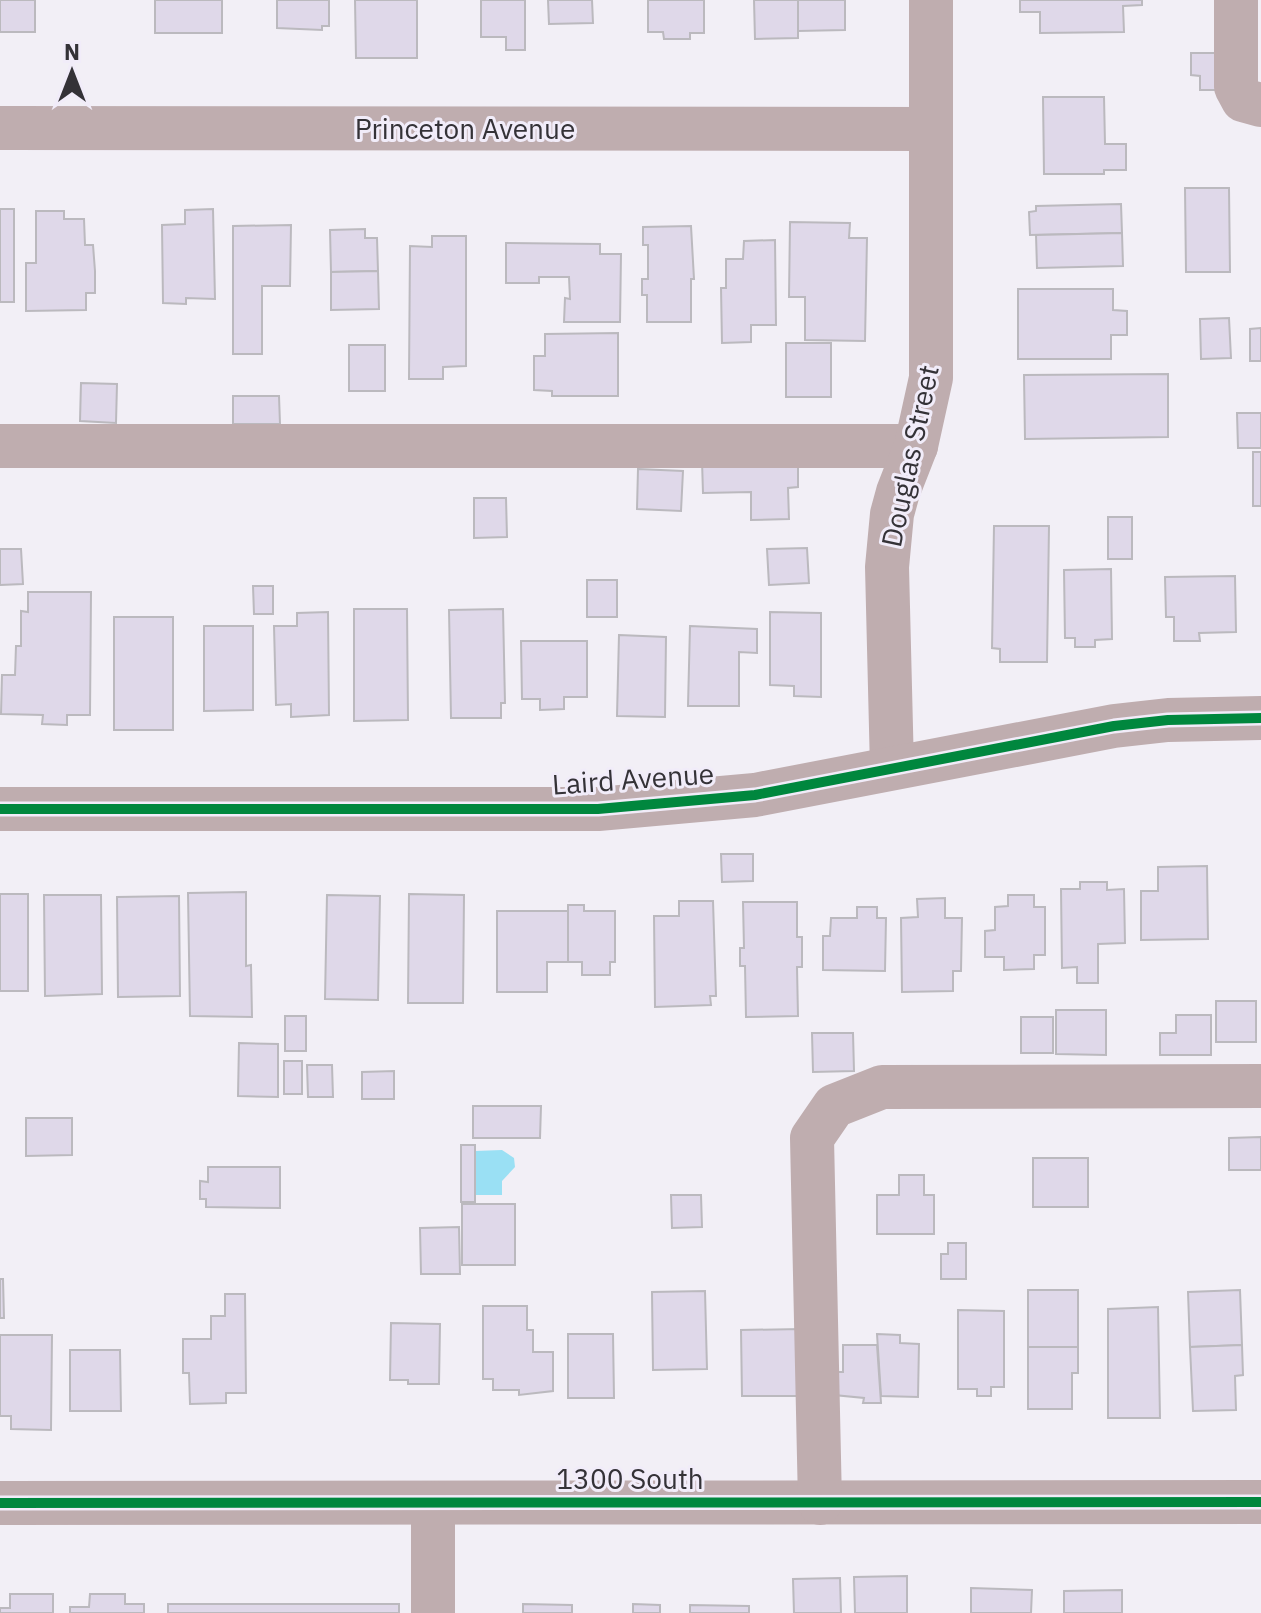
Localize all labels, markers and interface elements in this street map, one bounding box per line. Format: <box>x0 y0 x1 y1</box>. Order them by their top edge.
north arrow <box>32 32 112 112</box>
text: N <box>64 37 80 66</box>
street label: Princeton Avenue <box>355 110 575 147</box>
street label: Douglas Street <box>872 362 947 550</box>
street label: Laird Avenue <box>551 754 715 803</box>
street label: 1300 South <box>556 1460 704 1497</box>

